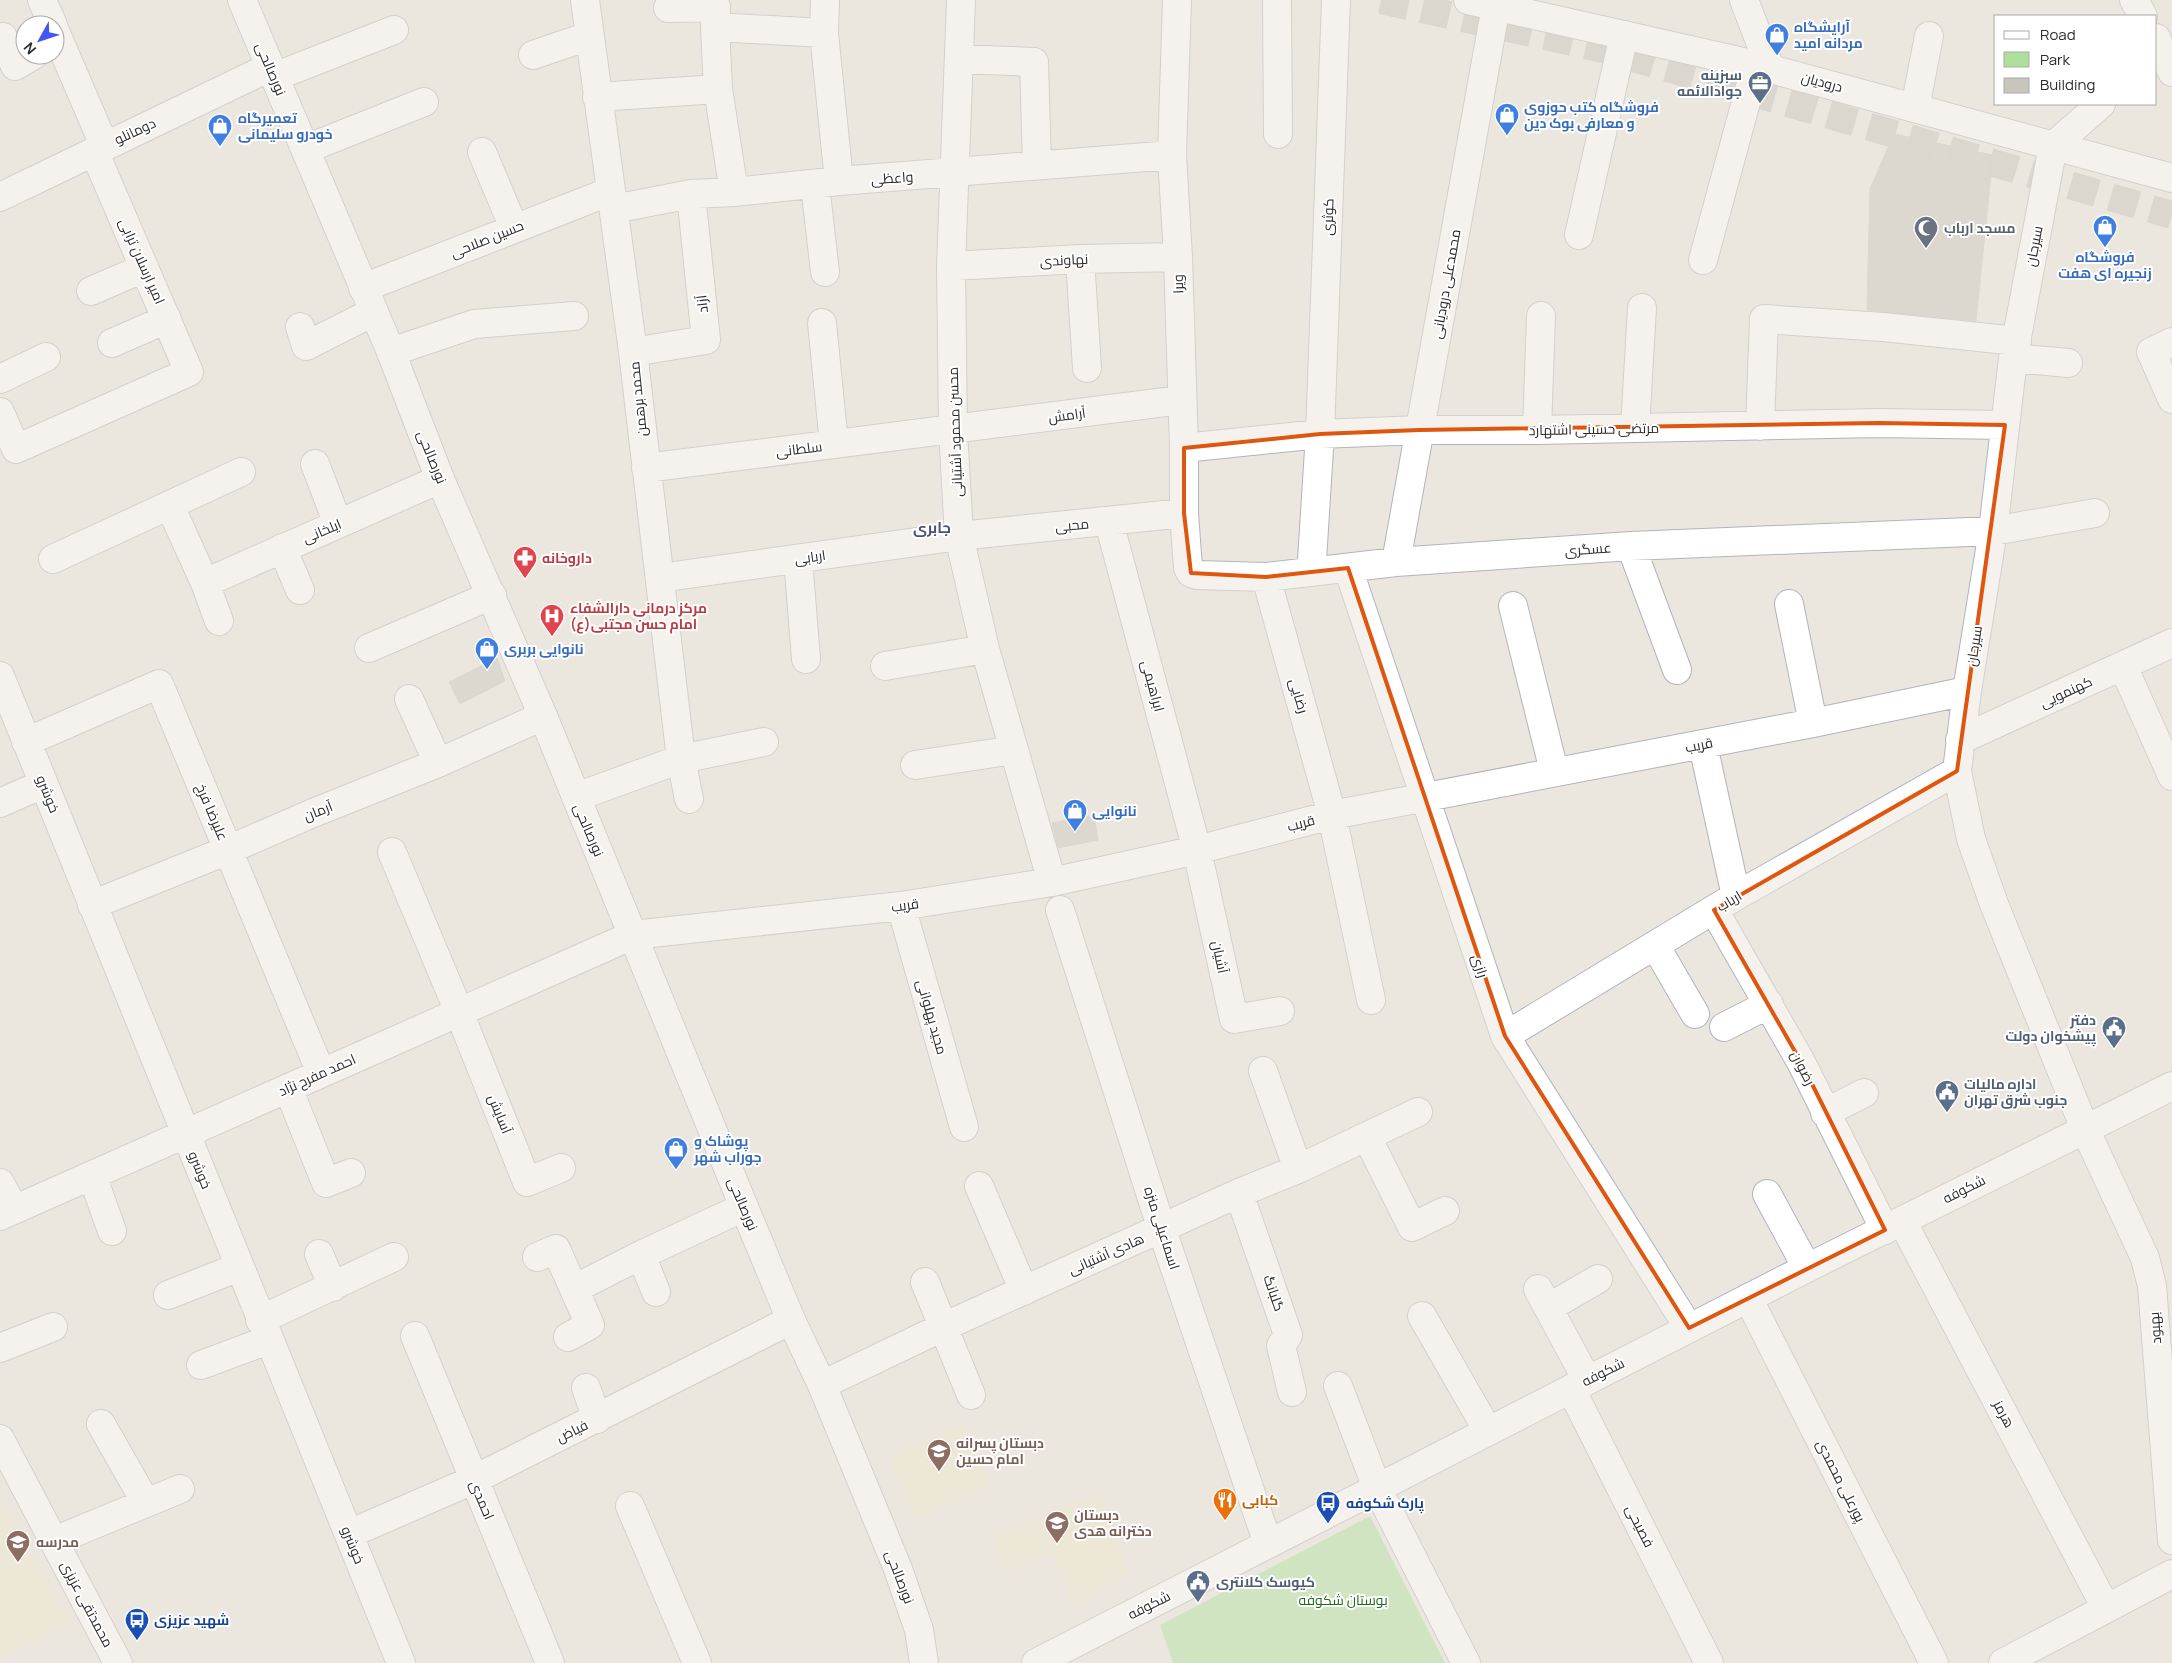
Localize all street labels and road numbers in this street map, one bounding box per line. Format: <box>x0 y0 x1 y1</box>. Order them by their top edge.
street label: نورصالحی <box>252 39 291 98</box>
street label: درودیان <box>1799 67 1845 96</box>
street label: دومانلو <box>111 113 159 148</box>
street label: واعظی <box>870 167 914 188</box>
street label: کوثری <box>1317 198 1338 236</box>
street label: امیر ارسلان ترابی <box>115 215 170 307</box>
street label: حسین صلاحی <box>447 215 526 262</box>
street label: سیرجان <box>2020 224 2047 268</box>
street label: محمدعلی درودیانی <box>1427 228 1464 340</box>
street label: نهاوندی <box>1039 249 1089 270</box>
street label: ویرا <box>1168 274 1187 294</box>
street label: آزاد <box>691 294 712 314</box>
street label: محمد برهمن <box>624 361 651 438</box>
street label: محسن محمود آشتیانی <box>943 367 966 497</box>
street label: آرامش <box>1047 402 1087 427</box>
street label: مرتضی حسینی اشتهارد <box>1529 418 1659 439</box>
street label: نورصالحی <box>413 427 452 486</box>
street label: سلطانی <box>775 436 823 461</box>
street label: ایلخانی <box>299 514 344 547</box>
street label: محبی <box>1054 514 1090 535</box>
street label: عسگری <box>1564 537 1612 560</box>
street label: اربابی <box>793 545 827 568</box>
street label: سیرجان <box>1961 624 1986 668</box>
street label: ابراهیمی <box>1138 658 1169 714</box>
street label: کهنمویی <box>2037 671 2095 712</box>
street label: رضایی <box>1285 676 1313 715</box>
street label: قریب <box>1683 733 1714 756</box>
street label: خوشرو <box>32 772 65 815</box>
street label: علیرضا فرخ <box>192 780 233 843</box>
street label: آرمان <box>300 796 335 825</box>
street label: نورصالحی <box>570 800 609 859</box>
street label: قریب <box>1285 810 1317 835</box>
street label: ارباب <box>1713 886 1745 916</box>
street label: قریب <box>890 893 920 916</box>
street label: آشیان <box>1208 939 1233 975</box>
street label: رازی <box>1468 952 1493 980</box>
street label: مجید پهلوانی <box>912 977 952 1057</box>
street label: رضوان <box>1787 1047 1820 1088</box>
street label: احمد مفرح نژاد <box>275 1049 358 1100</box>
street label: آسایش <box>484 1091 517 1136</box>
street label: خوشرو <box>184 1148 217 1191</box>
street label: شکوفه <box>1939 1170 1988 1207</box>
street label: نورصالحی <box>724 1174 763 1233</box>
street label: اسماعیلی منزه <box>1140 1184 1185 1272</box>
street label: هادی آشتیانی <box>1065 1228 1147 1279</box>
street label: گلبانگ <box>1259 1272 1290 1314</box>
street label: بهبود <box>2144 1311 2165 1345</box>
street label: شکوفه <box>1578 1353 1627 1390</box>
street label: هرمز <box>1989 1396 2020 1431</box>
street label: فیاض <box>553 1415 591 1446</box>
street label: پورعلی محمدی <box>1812 1436 1870 1526</box>
street label: احمدی <box>466 1477 499 1522</box>
street label: فصیحی <box>1622 1501 1659 1550</box>
street label: خوشرو <box>337 1523 370 1566</box>
street label: نورصالحی <box>882 1547 919 1606</box>
street label: محمدتقی عزیزی <box>57 1557 118 1650</box>
street label: شکوفه <box>1124 1586 1173 1623</box>

